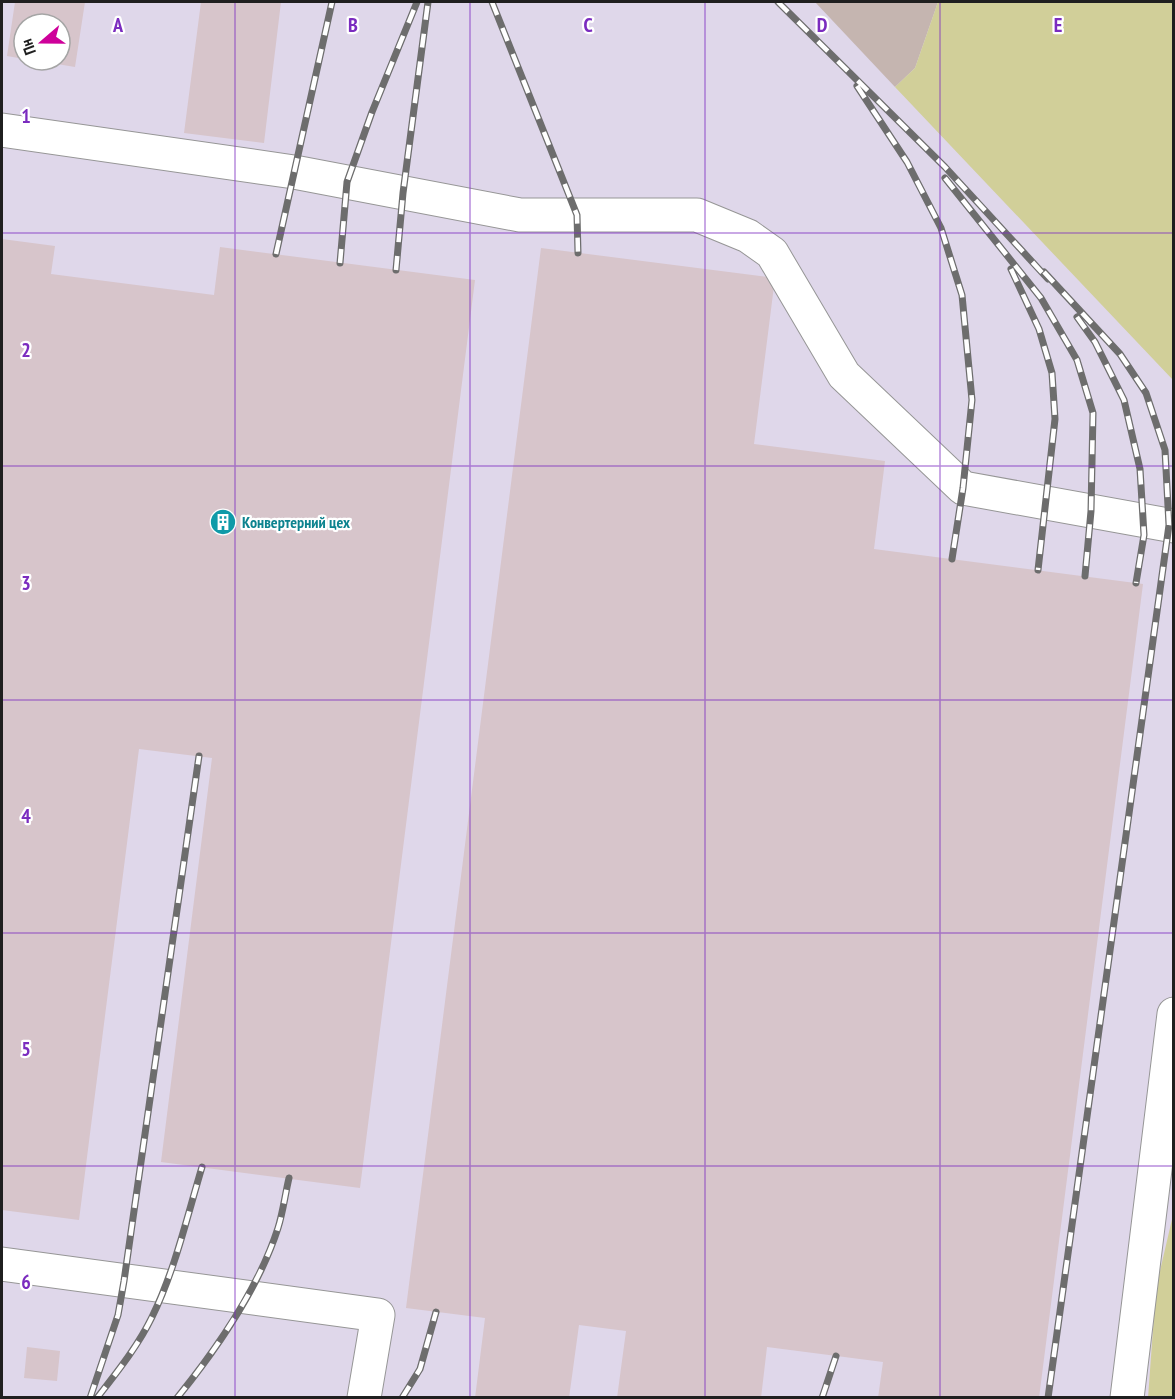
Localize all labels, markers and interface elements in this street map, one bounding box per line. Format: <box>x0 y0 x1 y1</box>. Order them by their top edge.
north arrow <box>12 12 72 72</box>
text: A <box>112 12 124 38</box>
text: B <box>348 12 358 38</box>
text: C <box>583 12 593 38</box>
text: D <box>817 12 828 38</box>
text: E <box>1054 12 1062 38</box>
text: Пн <box>16 36 40 58</box>
text: 1 <box>21 103 31 129</box>
text: 2 <box>21 337 31 363</box>
building icon: Конвертерний цех <box>208 507 238 537</box>
place label: Конвертерний цех <box>242 512 350 532</box>
text: 3 <box>21 570 31 596</box>
text: 4 <box>21 803 31 829</box>
text: 5 <box>21 1036 31 1062</box>
text: 6 <box>21 1269 31 1295</box>

